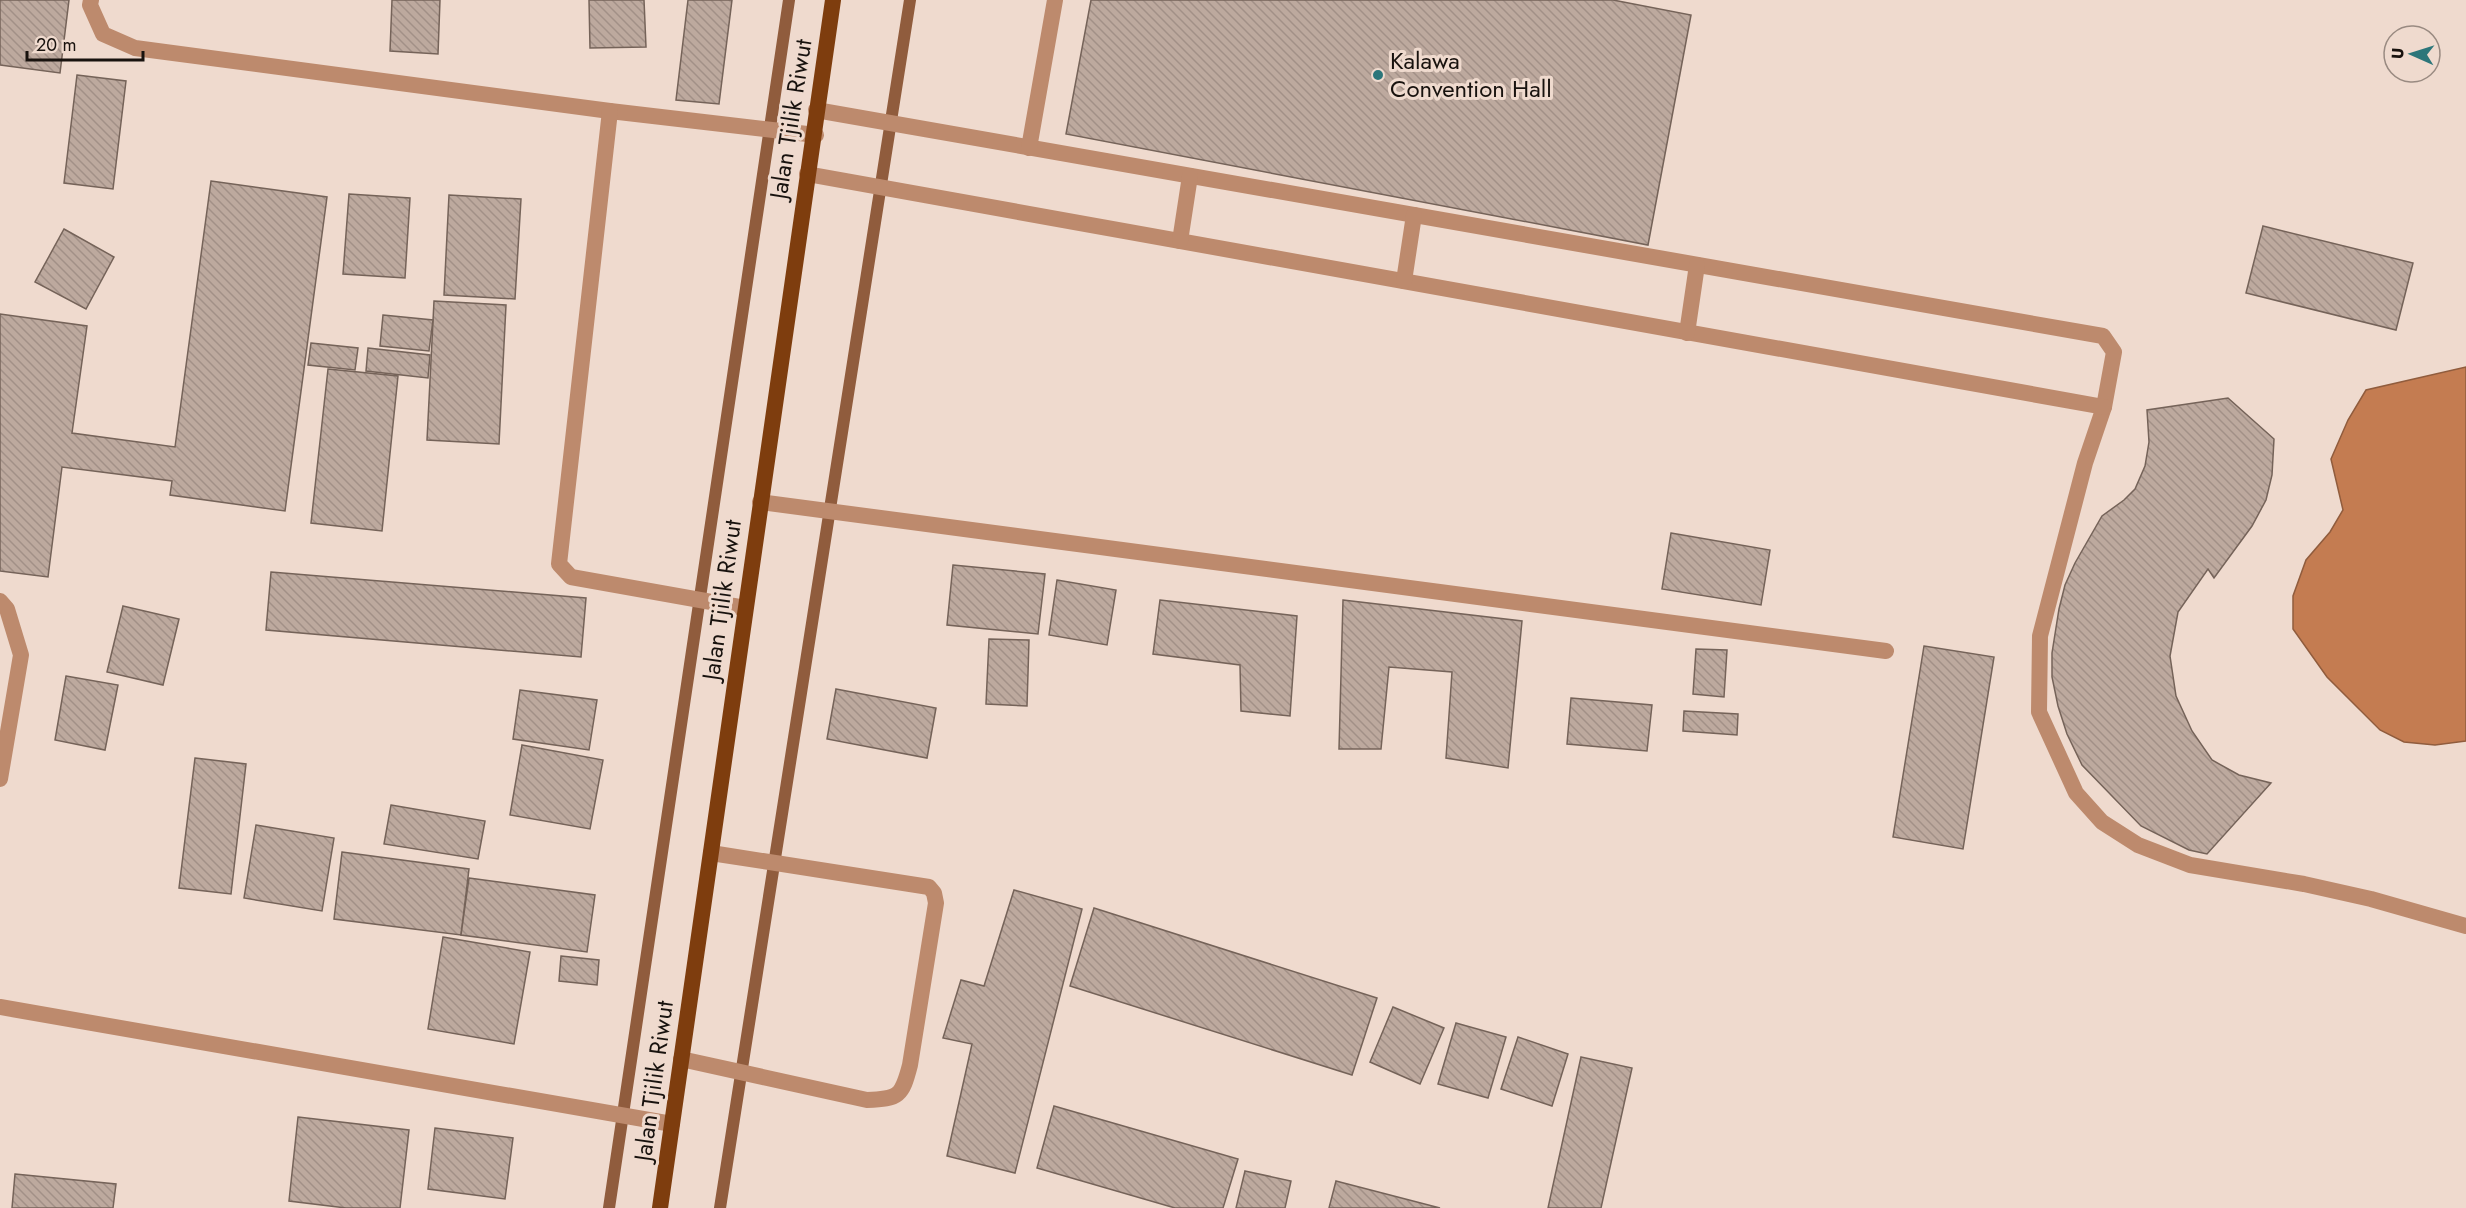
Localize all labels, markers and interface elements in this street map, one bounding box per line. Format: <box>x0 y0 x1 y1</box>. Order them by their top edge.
scale bar <box>27 24 142 62</box>
north arrow <box>2382 24 2442 84</box>
text: 20 m <box>36 32 76 58</box>
street label: Jalan Tjilik Riwut <box>760 36 820 204</box>
place label: Kalawa Convention Hall <box>1390 43 1552 106</box>
text: U <box>2386 47 2409 59</box>
marker: Kalawa Convention Hall <box>1371 68 1385 82</box>
street label: Jalan Tjilik Riwut <box>693 517 750 685</box>
street label: Jalan Tjilik Riwut <box>625 998 682 1166</box>

